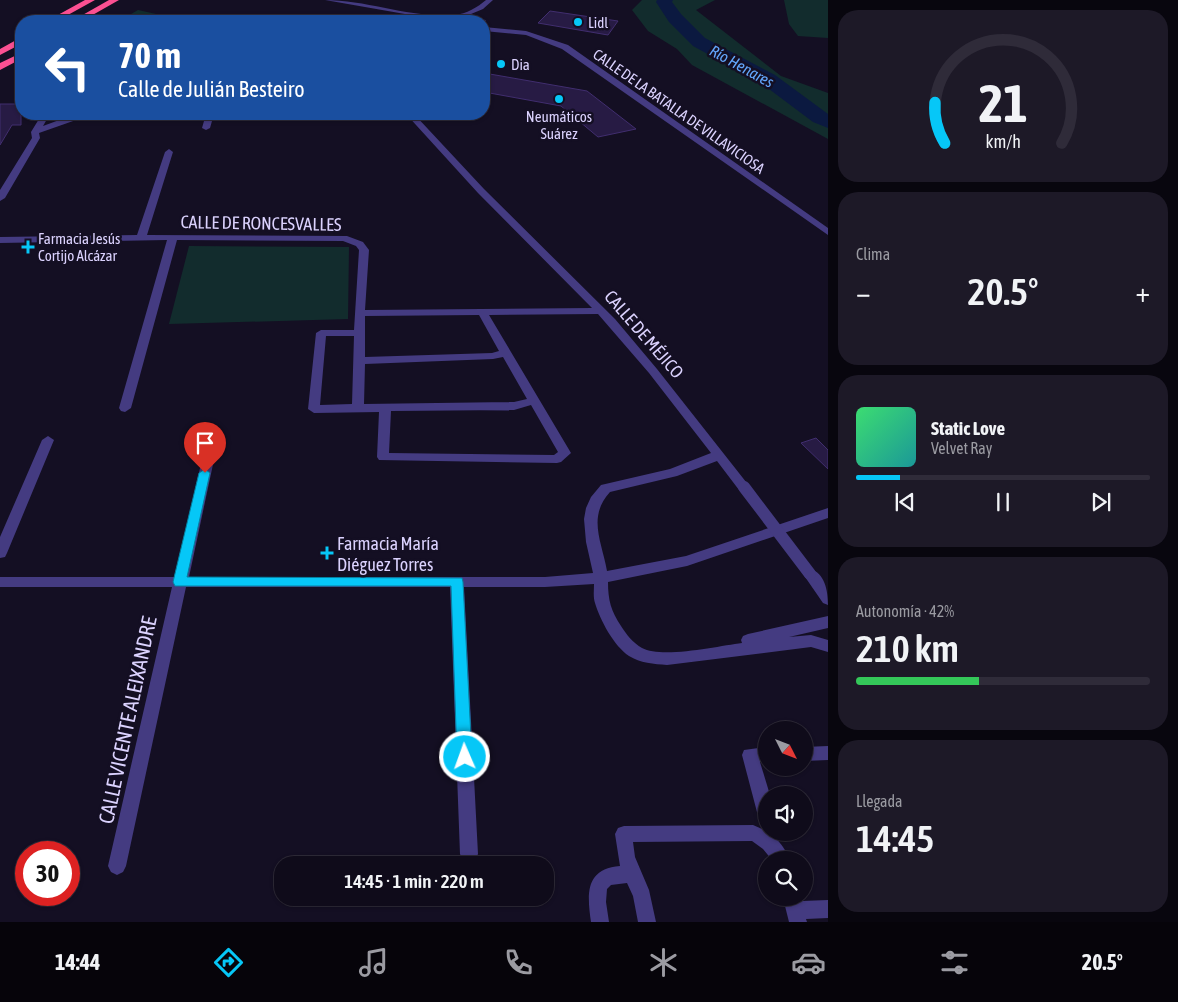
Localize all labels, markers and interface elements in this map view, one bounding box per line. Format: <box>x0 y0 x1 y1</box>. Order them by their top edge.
place label: Lidl <box>588 14 608 31</box>
marker: Lidl <box>572 16 584 28</box>
icon: left <box>35 35 100 100</box>
text: 70 m <box>118 35 181 75</box>
water label: Río Henares <box>707 41 777 91</box>
street label: CALLE DE LA BATALLA DE VILLAVICIOSA <box>590 45 768 177</box>
place label: Dia <box>511 56 530 73</box>
marker: Dia <box>495 58 507 70</box>
text: 21 <box>979 73 1027 133</box>
text: Calle de Julián Besteiro <box>118 76 305 102</box>
marker: Neumáticos Suárez <box>553 93 565 105</box>
place label: Neumáticos Suárez <box>526 108 592 142</box>
text: km/h <box>985 131 1021 152</box>
street label: CALLE DE RONCESVALLES <box>180 211 342 235</box>
place label: Farmacia Jesús Cortijo Alcázar <box>38 230 120 264</box>
marker: Farmacia Jesús Cortijo Alcázar <box>22 241 34 253</box>
text: Clima <box>856 245 890 263</box>
text: 20.5° <box>968 270 1038 313</box>
text: − <box>856 276 871 308</box>
text: + <box>1135 276 1150 308</box>
street label: CALLE DE MÉJICO <box>600 286 688 382</box>
text: Static Love <box>931 417 1005 439</box>
pin <box>184 422 226 473</box>
icon: arrive <box>191 429 219 457</box>
text: Velvet Ray <box>931 439 992 457</box>
icon: previous <box>891 488 919 516</box>
icon: pause <box>989 488 1017 516</box>
icon: next <box>1087 488 1115 516</box>
place label: Farmacia María Diéguez Torres <box>337 533 439 575</box>
marker: Farmacia María Diéguez Torres <box>321 547 333 559</box>
text: Autonomía · 42% <box>856 602 954 620</box>
street label: CALLE VICENTE ALEIXANDRE <box>93 614 161 826</box>
text: 210 km <box>856 627 959 670</box>
north arrow <box>758 721 812 776</box>
map controls <box>758 721 813 906</box>
position arrow <box>438 730 490 782</box>
button: sound <box>758 786 813 841</box>
text: Llegada <box>856 792 903 810</box>
text: 14:45 <box>856 817 934 860</box>
speed limit sign: 30 <box>15 841 80 906</box>
button: search <box>758 851 813 906</box>
text: 14:45 · 1 min · 220 m <box>344 870 484 892</box>
icon: directions <box>211 945 246 980</box>
icon: music <box>356 945 391 980</box>
icon: phone <box>501 945 536 980</box>
icon: climate <box>646 945 681 980</box>
icon: car <box>791 945 826 980</box>
icon: filters <box>937 945 972 980</box>
text: 14:44 <box>55 949 100 975</box>
text: 20.5° <box>1082 949 1123 975</box>

